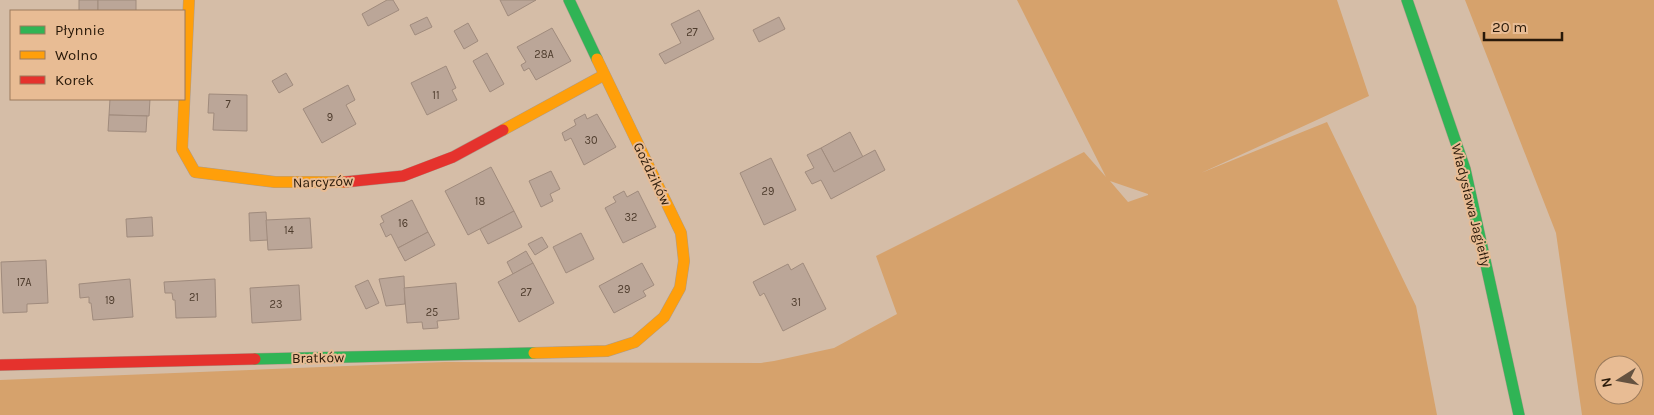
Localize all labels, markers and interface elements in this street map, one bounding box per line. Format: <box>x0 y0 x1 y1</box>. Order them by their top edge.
legend <box>10 10 185 100</box>
scale bar <box>1484 10 1562 42</box>
text: 20 m <box>1492 18 1527 36</box>
text: Płynnie <box>55 21 105 39</box>
house number: 27 <box>686 26 698 39</box>
text: Wolno <box>55 46 98 64</box>
house number: 28A <box>534 48 554 61</box>
text: Korek <box>55 71 94 89</box>
house number: 11 <box>432 89 440 102</box>
house number: 7 <box>225 98 231 111</box>
house number: 9 <box>327 111 333 124</box>
house number: 30 <box>584 134 598 147</box>
street label: Goździków <box>629 140 675 208</box>
street label: Władysława Jagiełły <box>1448 142 1495 269</box>
street label: Narcyzów <box>292 172 354 192</box>
house number: 29 <box>762 185 774 198</box>
house number: 18 <box>475 195 485 208</box>
house number: 32 <box>625 211 637 224</box>
house number: 16 <box>398 217 408 230</box>
house number: 14 <box>284 224 294 237</box>
house number: 17A <box>16 276 32 289</box>
house number: 29 <box>618 283 630 296</box>
house number: 27 <box>520 286 532 299</box>
house number: 21 <box>189 291 199 304</box>
house number: 19 <box>105 294 115 307</box>
house number: 31 <box>791 296 801 309</box>
house number: 23 <box>270 298 282 311</box>
house number: 25 <box>426 306 438 319</box>
street label: Bratków <box>292 349 344 367</box>
north arrow <box>1594 355 1644 405</box>
text: N <box>1597 376 1616 389</box>

